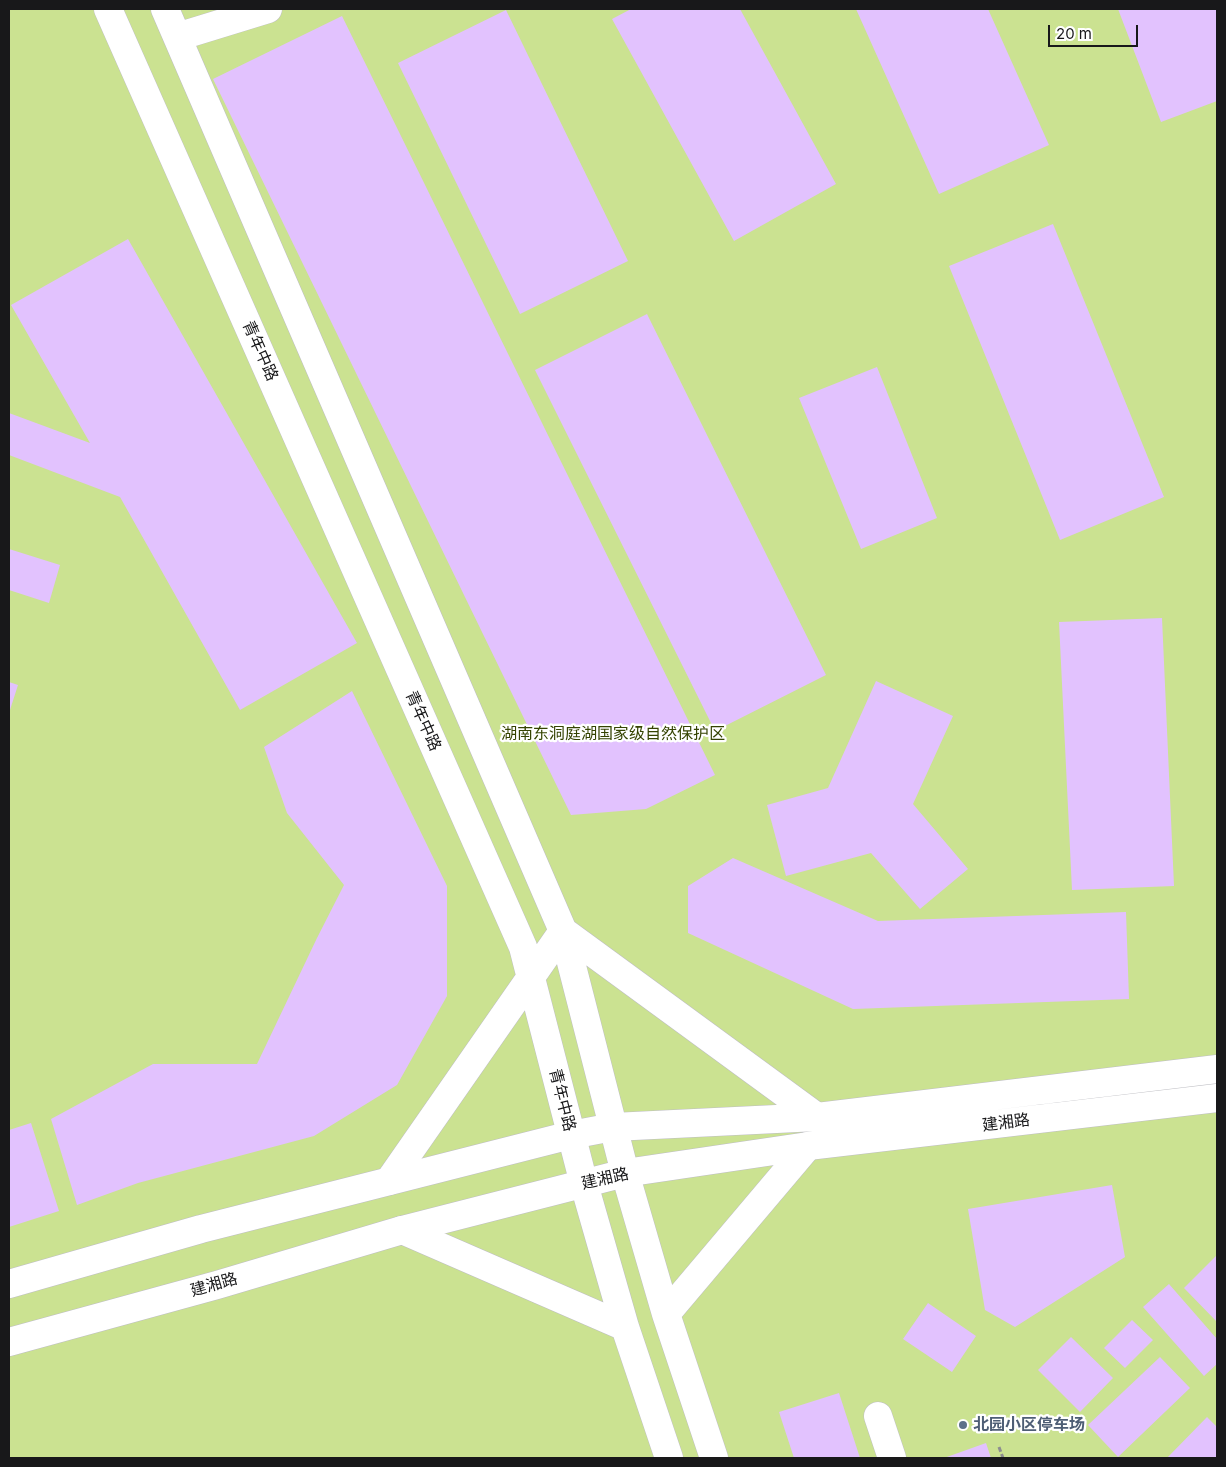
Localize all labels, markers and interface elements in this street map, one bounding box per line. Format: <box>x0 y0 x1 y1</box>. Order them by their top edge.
scale bar <box>1051 15 1141 47</box>
text: 20 m <box>1056 24 1092 43</box>
street label: 青年中路 <box>238 318 282 384</box>
street label: 青年中路 <box>401 688 445 754</box>
park label: 湖南东洞庭湖国家级自然保护区 <box>501 724 725 744</box>
street label: 青年中路 <box>545 1067 579 1133</box>
street label: 建湘路 <box>981 1111 1031 1135</box>
street label: 建湘路 <box>579 1164 631 1194</box>
street label: 建湘路 <box>188 1269 240 1301</box>
place label: 北园小区停车场 <box>973 1415 1085 1435</box>
marker: 北园小区停车场 <box>957 1419 969 1431</box>

